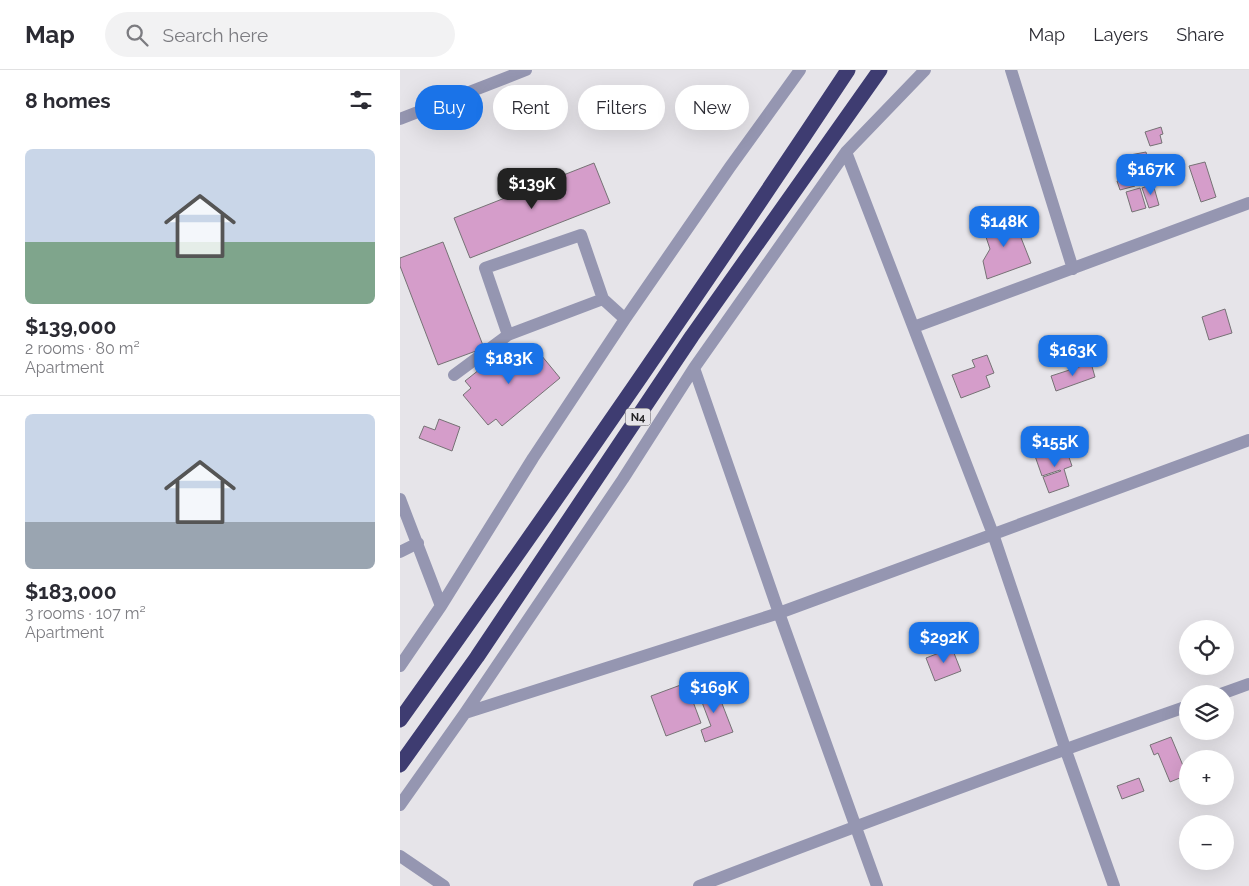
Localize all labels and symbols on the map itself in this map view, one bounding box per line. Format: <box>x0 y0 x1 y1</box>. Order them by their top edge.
pin: $167K <box>1116 154 1186 196</box>
pin: $139K <box>497 168 567 210</box>
pin: $148K <box>969 206 1039 248</box>
pin: $163K <box>1038 334 1108 377</box>
pin: $183K <box>474 342 544 385</box>
road number: N4 <box>626 408 650 426</box>
pin: $155K <box>1020 426 1090 468</box>
pin: $292K <box>909 622 979 664</box>
pin: $169K <box>679 672 749 714</box>

